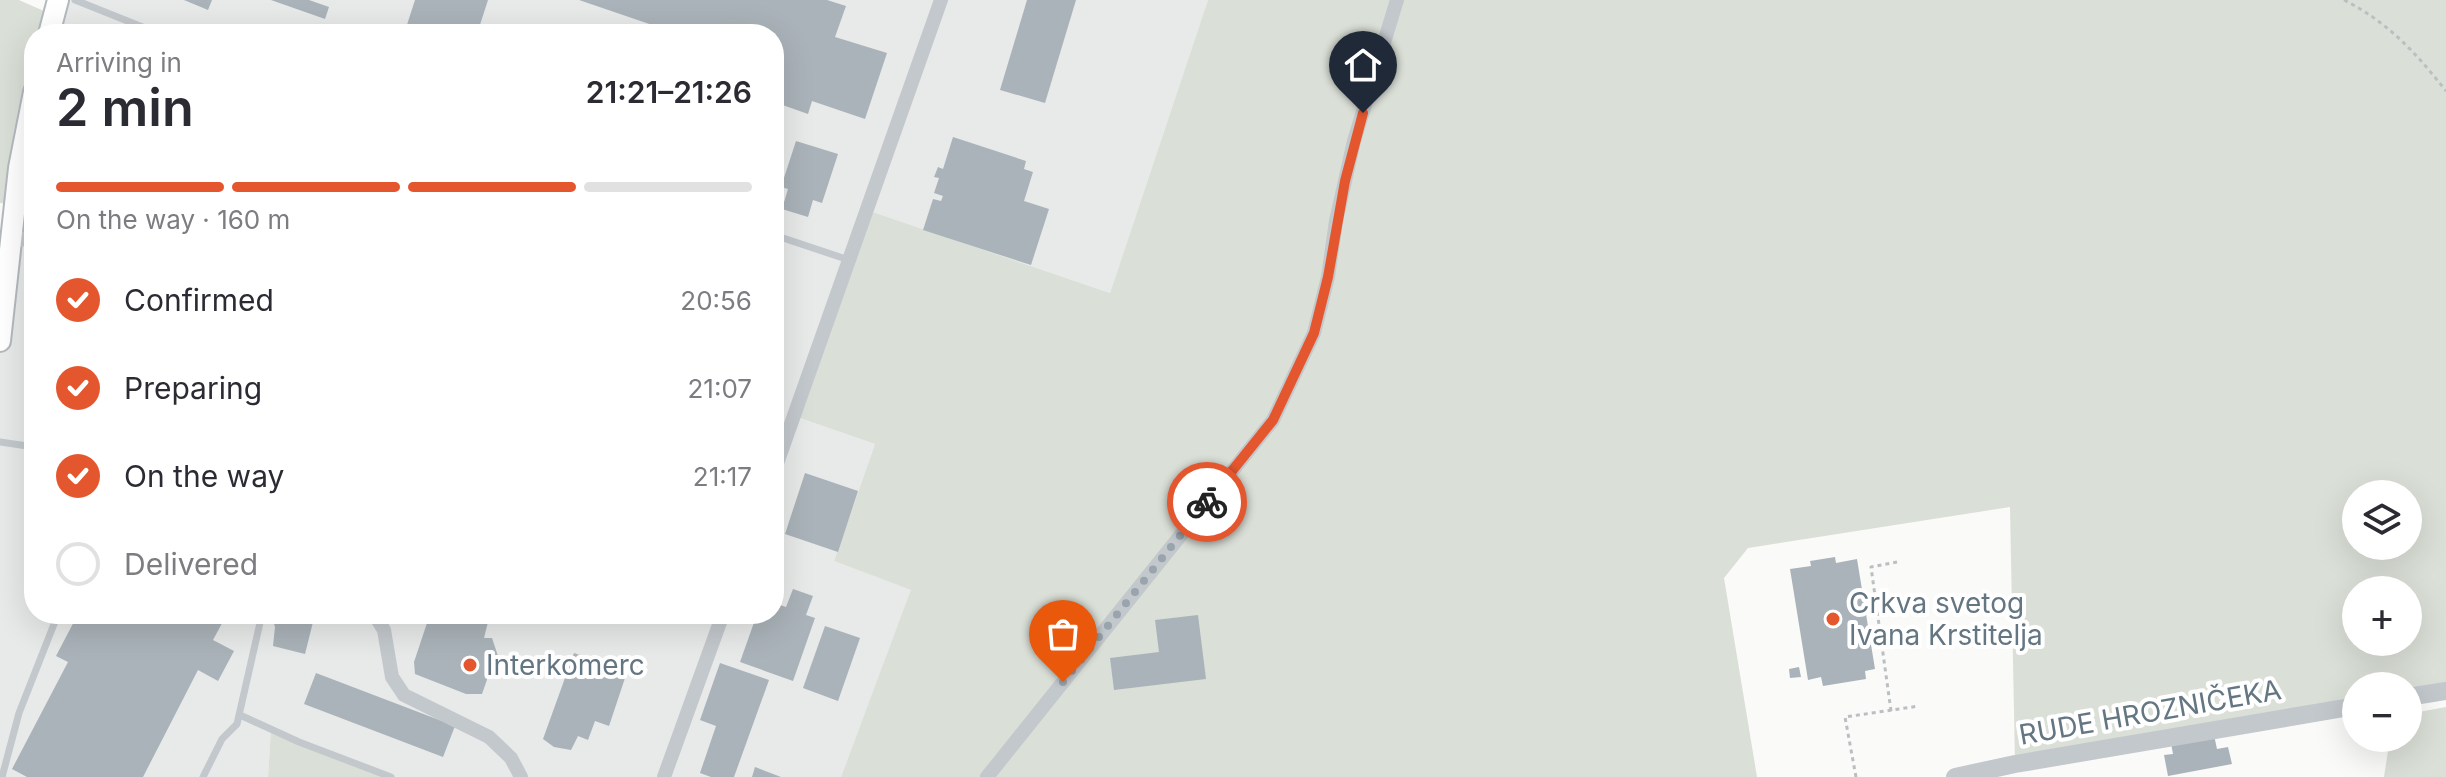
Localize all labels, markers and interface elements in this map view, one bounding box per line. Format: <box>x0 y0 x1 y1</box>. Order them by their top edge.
pin <box>1329 31 1397 113</box>
icon: home <box>1341 43 1385 87</box>
text: Arriving in <box>56 47 182 78</box>
text: 21:21–21:26 <box>586 74 752 110</box>
text: 2 min <box>56 76 194 139</box>
text: On the way · 160 m <box>56 204 290 235</box>
icon: check <box>56 278 100 322</box>
text: Confirmed <box>124 282 274 318</box>
text: 20:56 <box>680 285 752 316</box>
icon: check <box>56 366 100 410</box>
text: Preparing <box>124 370 262 406</box>
text: 21:07 <box>687 373 752 404</box>
icon: check <box>56 454 100 498</box>
text: On the way <box>124 458 284 494</box>
text: 21:17 <box>693 461 752 492</box>
courier <box>1167 462 1247 542</box>
icon: bike <box>1185 480 1229 524</box>
map controls <box>2342 480 2422 752</box>
button: layers <box>2342 480 2422 560</box>
text: Delivered <box>124 546 258 582</box>
button: + <box>2342 576 2422 656</box>
place label: Crkva svetog Ivana Krstitelja <box>1849 586 2043 652</box>
pin <box>1029 600 1097 682</box>
marker: Crkva svetog Ivana Krstitelja <box>1824 610 1842 628</box>
icon: bag <box>1041 612 1085 656</box>
place label: Interkomerc <box>486 648 645 682</box>
marker: Interkomerc <box>461 656 479 674</box>
street label: RUDE HROZNIČEKA <box>2016 672 2284 752</box>
button: − <box>2342 672 2422 752</box>

